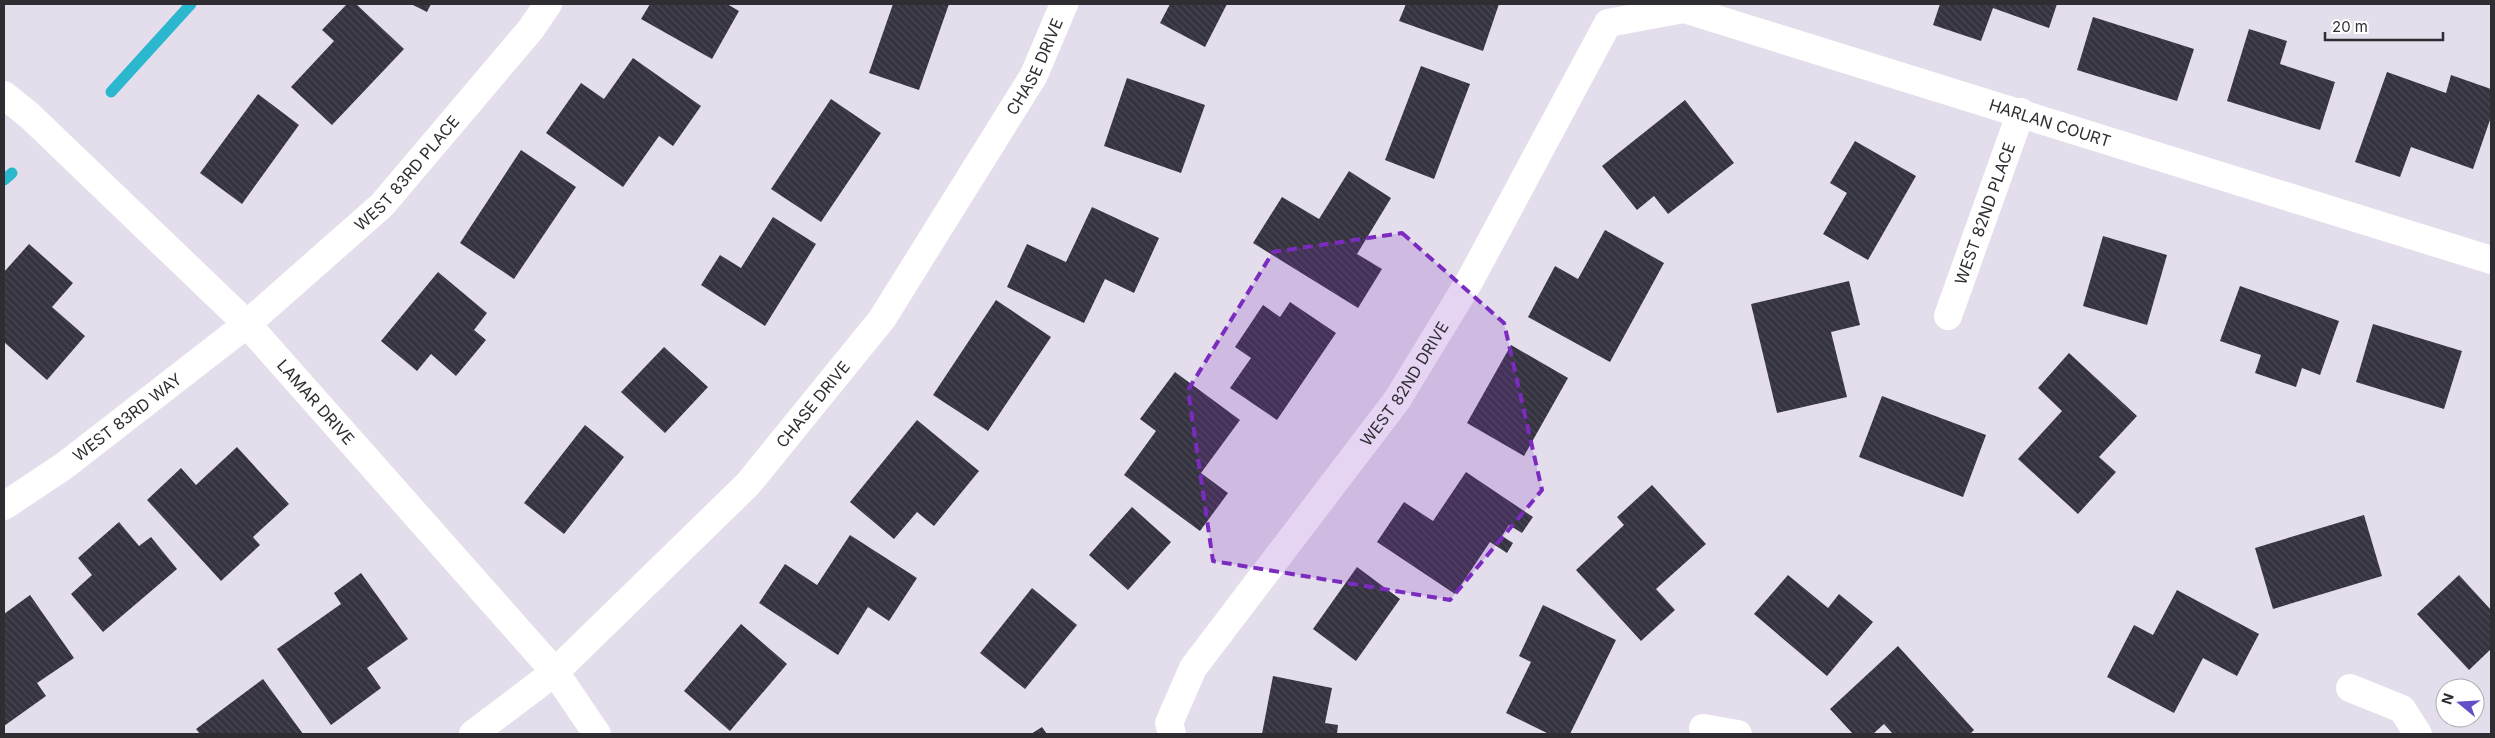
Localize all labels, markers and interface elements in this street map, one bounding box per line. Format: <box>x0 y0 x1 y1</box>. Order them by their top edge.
scale bar <box>2325 10 2442 42</box>
street label: CHASE DRIVE <box>1002 15 1067 119</box>
text: 20 m <box>2332 17 2368 36</box>
street label: HARLAN COURT <box>1987 95 2113 151</box>
street label: WEST 83RD PLACE <box>350 111 463 235</box>
street label: WEST 82ND PLACE <box>1950 140 2019 287</box>
street label: WEST 82ND DRIVE <box>1356 318 1453 450</box>
street label: LAMAR DRIVE <box>273 355 359 449</box>
street label: CHASE DRIVE <box>772 357 854 452</box>
street label: WEST 83RD WAY <box>69 369 186 465</box>
north arrow <box>2435 678 2485 728</box>
text: N <box>2437 691 2457 707</box>

